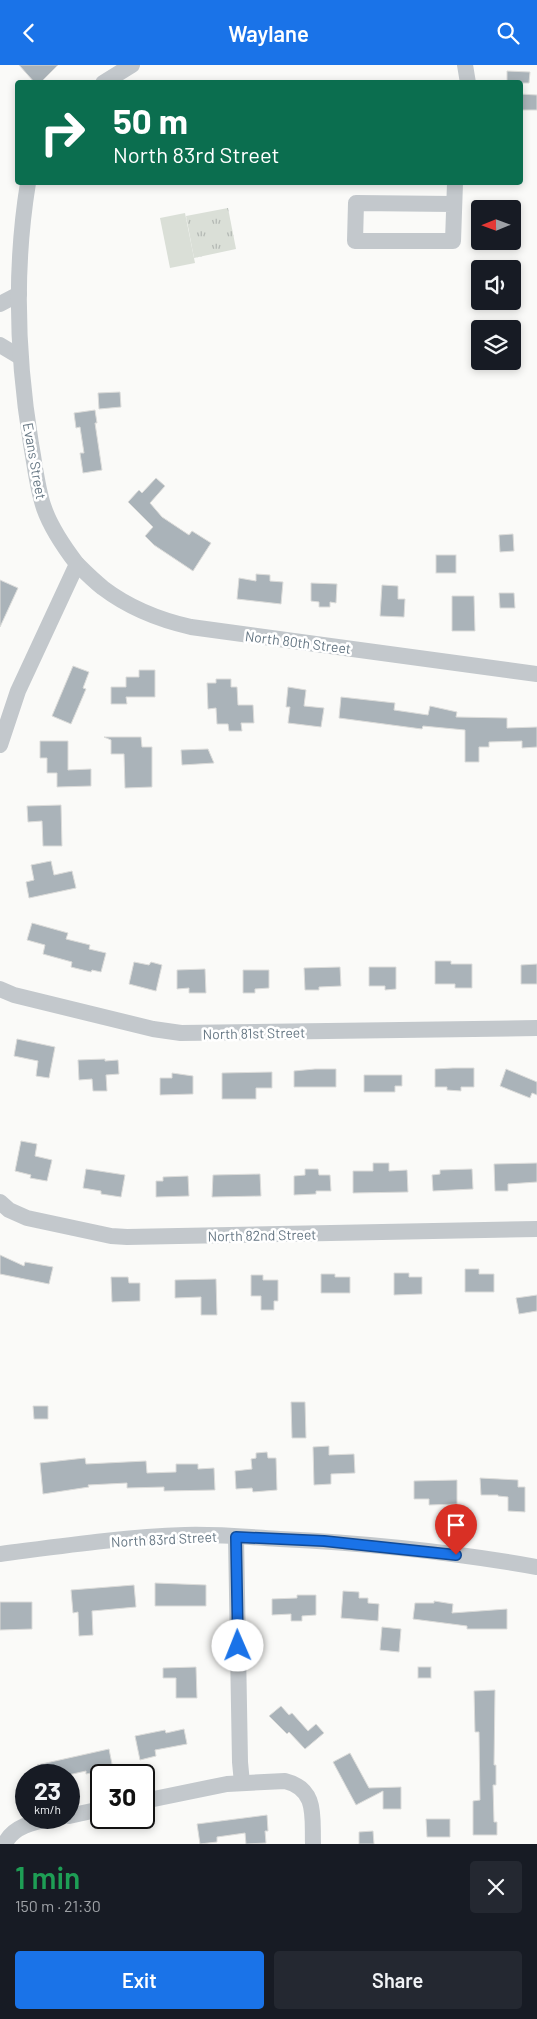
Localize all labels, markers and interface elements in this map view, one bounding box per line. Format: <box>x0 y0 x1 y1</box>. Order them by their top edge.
icon: back <box>15 19 43 47</box>
icon: search <box>494 19 522 47</box>
text: Waylane <box>228 20 309 46</box>
text: 50 m <box>113 99 188 141</box>
icon: right <box>30 100 95 165</box>
text: North 83rd Street <box>113 141 280 167</box>
north arrow <box>471 200 521 250</box>
map controls <box>471 200 521 370</box>
button: sound <box>471 260 521 310</box>
button: layers <box>471 320 521 370</box>
street label: Evans Street <box>20 421 50 501</box>
street label: North 80th Street <box>244 627 352 657</box>
street label: North 81st Street <box>203 1024 305 1042</box>
street label: North 82nd Street <box>207 1226 317 1244</box>
pin <box>435 1504 477 1555</box>
icon: arrive <box>442 1511 470 1539</box>
street label: North 83rd Street <box>111 1528 217 1550</box>
position arrow <box>211 1619 263 1671</box>
speed limit sign: 30 <box>90 1764 155 1829</box>
text: 23 <box>34 1775 61 1805</box>
text: km/h <box>34 1802 61 1816</box>
text: 1 min <box>15 1859 80 1895</box>
button: close <box>470 1861 522 1913</box>
text: 150 m · 21:30 <box>15 1896 101 1915</box>
button: Exit <box>15 1951 264 2009</box>
button: Share <box>274 1951 522 2009</box>

